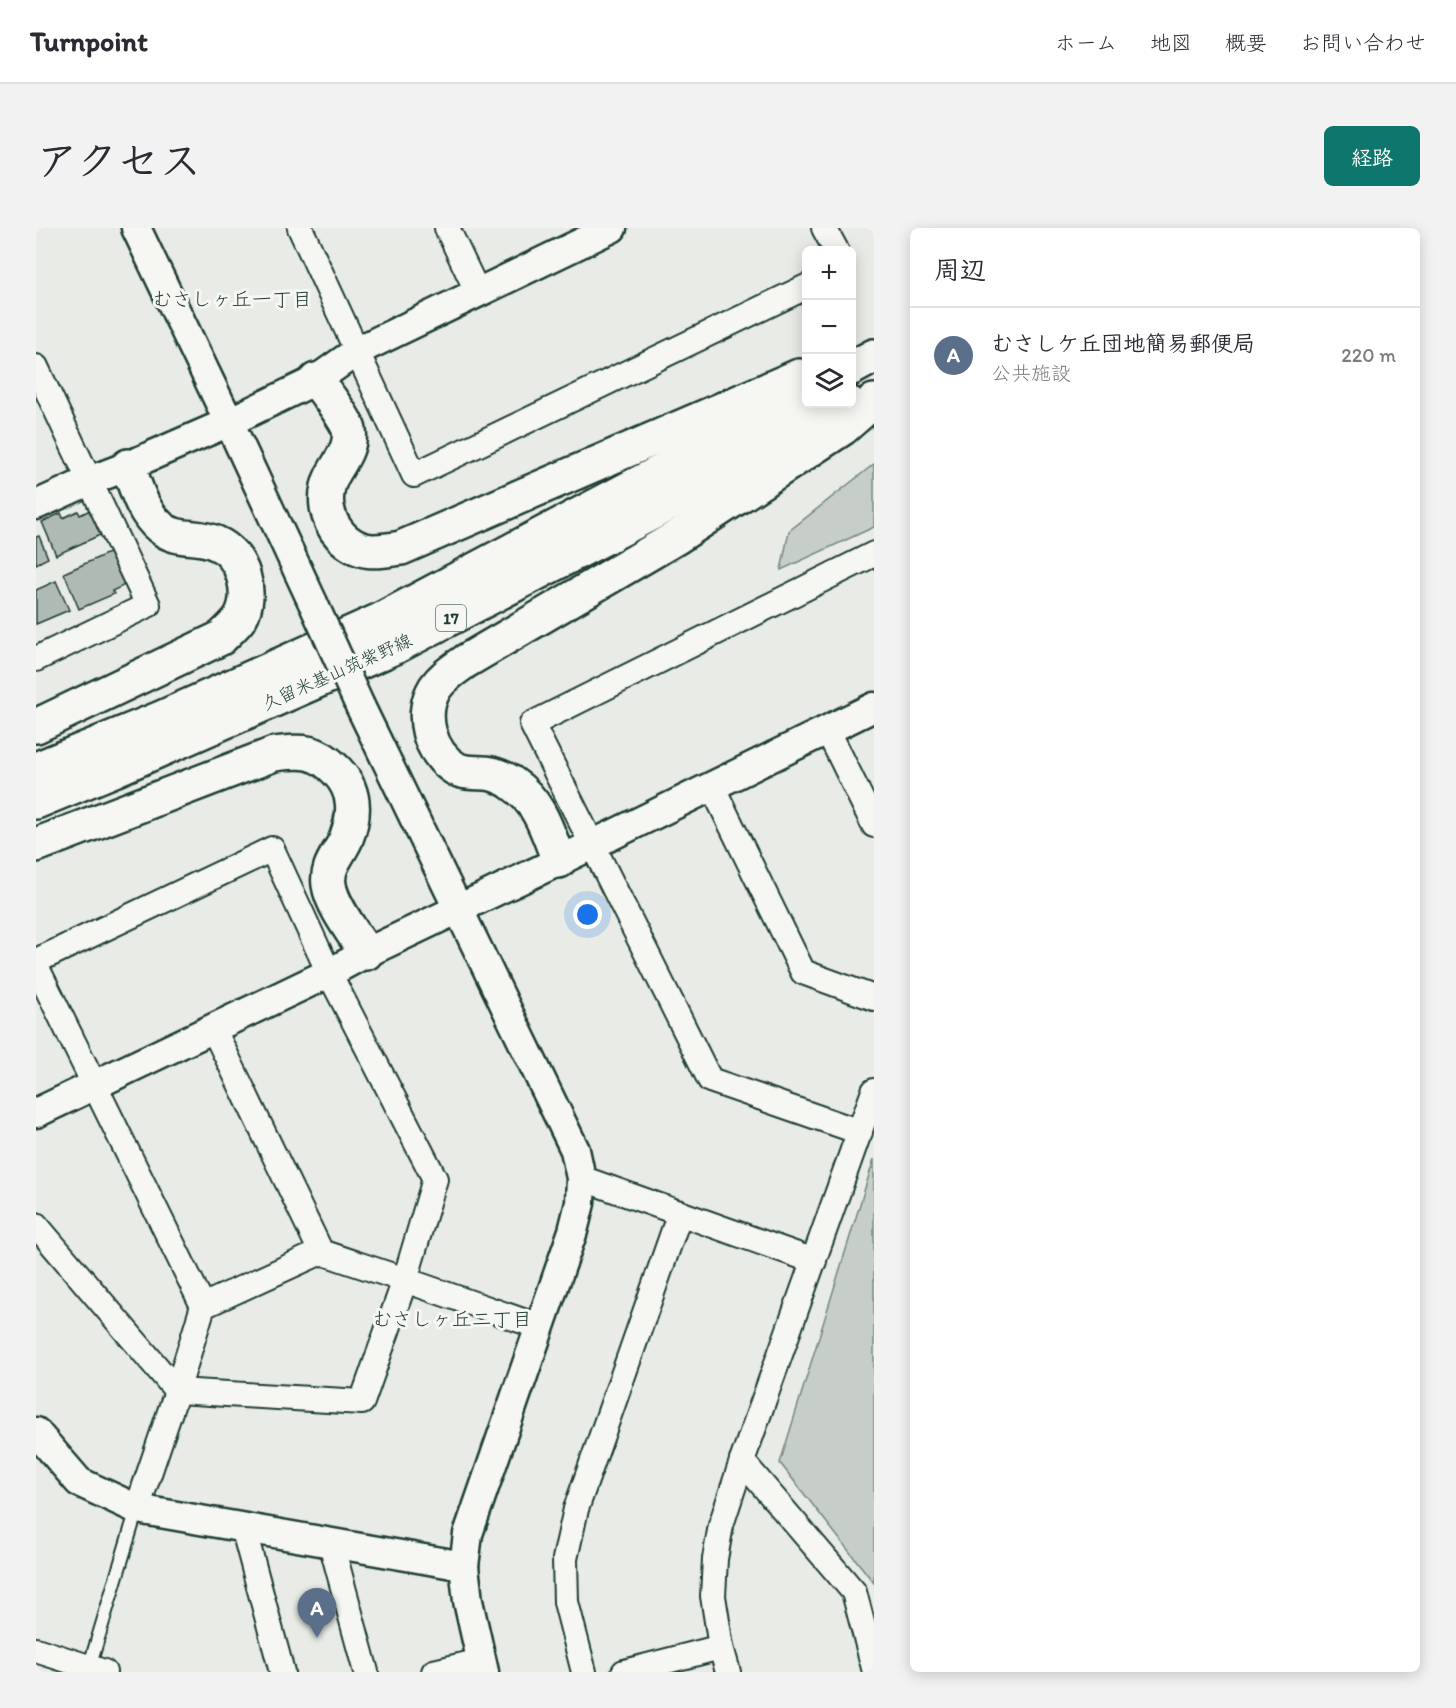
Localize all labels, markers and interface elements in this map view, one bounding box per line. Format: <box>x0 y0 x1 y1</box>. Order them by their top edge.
text: Turnpoint <box>30 24 148 58</box>
text: ホーム <box>1055 30 1117 55</box>
text: 地図 <box>1150 30 1192 55</box>
text: 概要 <box>1225 30 1267 55</box>
text: お問い合わせ <box>1300 30 1426 55</box>
button: 経路 <box>1324 126 1420 186</box>
text: アクセス <box>36 135 201 186</box>
map controls <box>802 246 856 408</box>
button: + <box>802 246 856 300</box>
text: 周辺 <box>934 254 986 286</box>
district label: むさしヶ丘一丁目 <box>152 287 312 311</box>
button: − <box>802 300 856 354</box>
text: むさしケ丘団地簡易郵便局 <box>991 330 1255 357</box>
text: A <box>947 343 960 367</box>
text: 220 m <box>1341 343 1396 367</box>
button: layers <box>802 354 856 408</box>
text: 公共施設 <box>991 361 1071 385</box>
road number: 17 <box>436 605 466 631</box>
street label: 久留米基山筑紫野線 <box>259 629 415 715</box>
your location <box>573 900 602 929</box>
district label: むさしヶ丘二丁目 <box>372 1307 532 1331</box>
pin: A <box>298 1588 336 1638</box>

